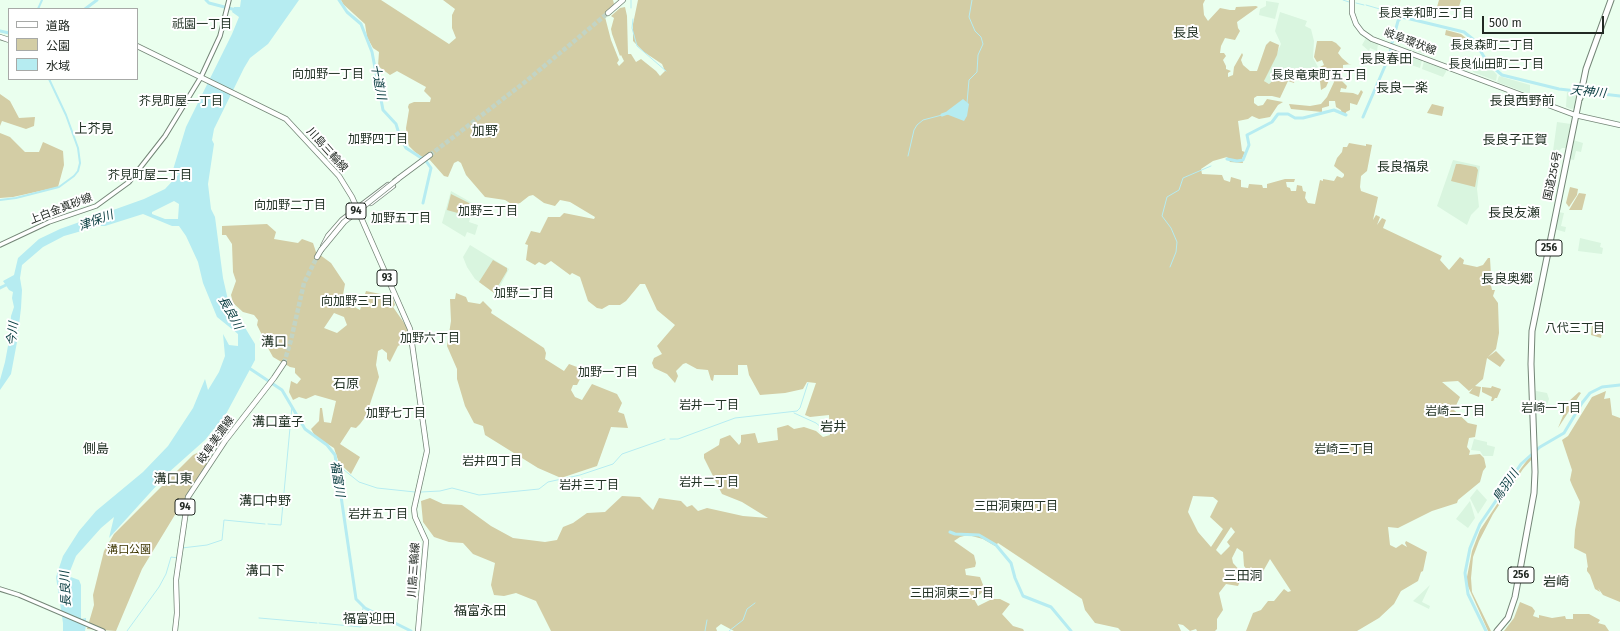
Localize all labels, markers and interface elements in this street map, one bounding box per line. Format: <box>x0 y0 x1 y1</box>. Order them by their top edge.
district label: 長良幸和町三丁目 <box>1378 7 1474 21</box>
legend <box>8 8 138 80</box>
scale bar <box>1484 8 1606 34</box>
text: 500 m <box>1489 16 1522 30</box>
district label: 祇園一丁目 <box>172 18 232 32</box>
text: 道路 <box>46 19 70 33</box>
district label: 長良 <box>1173 25 1199 41</box>
street label: 岐阜環状線 <box>1382 26 1438 58</box>
text: 公園 <box>46 39 70 53</box>
district label: 長良森町二丁目 <box>1450 39 1534 53</box>
district label: 長良春田 <box>1360 51 1412 67</box>
district label: 長良仙田町二丁目 <box>1448 58 1544 72</box>
text: 水域 <box>46 59 70 73</box>
water label: 十道川 <box>367 63 389 101</box>
district label: 向加野一丁目 <box>292 68 364 82</box>
district label: 長良竜東町五丁目 <box>1271 69 1367 83</box>
district label: 長良一楽 <box>1376 80 1428 96</box>
water label: 天神川 <box>1569 83 1607 101</box>
district label: 長良西野前 <box>1490 93 1554 109</box>
district label: 芥見町屋一丁目 <box>139 95 223 109</box>
district label: 上芥見 <box>75 121 113 137</box>
district label: 加野 <box>472 123 498 139</box>
street label: 川島三輪線 <box>304 125 350 175</box>
district label: 長良子正賀 <box>1483 132 1547 148</box>
district label: 加野四丁目 <box>348 133 408 147</box>
street label: 国道256号 <box>1541 150 1565 202</box>
district label: 長良福泉 <box>1377 159 1429 175</box>
district label: 芥見町屋二丁目 <box>108 169 192 183</box>
street label: 上白金真砂線 <box>28 191 94 227</box>
district label: 向加野二丁目 <box>254 199 326 213</box>
road number: 94 <box>346 203 366 219</box>
district label: 加野三丁目 <box>458 205 518 219</box>
district label: 長良友瀬 <box>1488 205 1540 221</box>
water label: 津保川 <box>77 208 115 234</box>
district label: 加野五丁目 <box>371 212 431 226</box>
road number: 256 <box>1536 240 1562 256</box>
road number: 93 <box>377 270 397 286</box>
district label: 長良奥郷 <box>1481 271 1533 287</box>
district label: 加野二丁目 <box>494 287 554 301</box>
water label: 長良川 <box>215 294 245 332</box>
district label: 向加野三丁目 <box>321 295 393 309</box>
water label: 今川 <box>5 321 21 347</box>
district label: 八代三丁目 <box>1545 322 1605 336</box>
district label: 加野六丁目 <box>400 332 460 346</box>
district label: 溝口 <box>261 334 287 350</box>
district label: 加野一丁目 <box>578 366 638 380</box>
district label: 石原 <box>333 376 359 392</box>
district label: 岩井一丁目 <box>679 399 739 413</box>
district label: 岩崎一丁目 <box>1521 402 1581 416</box>
district label: 岩崎二丁目 <box>1425 405 1485 419</box>
district label: 加野七丁目 <box>366 407 426 421</box>
street label: 岐阜美濃線 <box>195 414 237 466</box>
district label: 溝口童子 <box>252 414 304 430</box>
district label: 岩井 <box>820 419 846 435</box>
district label: 側島 <box>83 441 109 457</box>
district label: 岩崎三丁目 <box>1314 443 1374 457</box>
district label: 岩井四丁目 <box>462 455 522 469</box>
water label: 福富川 <box>327 460 347 498</box>
water label: 鳥羽川 <box>1490 467 1522 505</box>
district label: 溝口東 <box>154 471 192 487</box>
district label: 岩井二丁目 <box>679 476 739 490</box>
district label: 岩井三丁目 <box>559 479 619 493</box>
district label: 溝口中野 <box>239 493 291 509</box>
road number: 94 <box>175 499 195 515</box>
district label: 三田洞東四丁目 <box>974 500 1058 514</box>
district label: 岩井五丁目 <box>348 508 408 522</box>
street label: 川島三輪線 <box>405 542 423 598</box>
park label: 溝口公園 <box>107 543 151 557</box>
district label: 溝口下 <box>246 563 284 579</box>
road number: 256 <box>1508 567 1534 583</box>
district label: 三田洞 <box>1224 568 1262 584</box>
water label: 長良川 <box>58 571 74 607</box>
district label: 岩崎 <box>1543 574 1569 590</box>
district label: 三田洞東三丁目 <box>910 587 994 601</box>
district label: 福富永田 <box>454 603 506 619</box>
district label: 福富迎田 <box>343 611 395 627</box>

